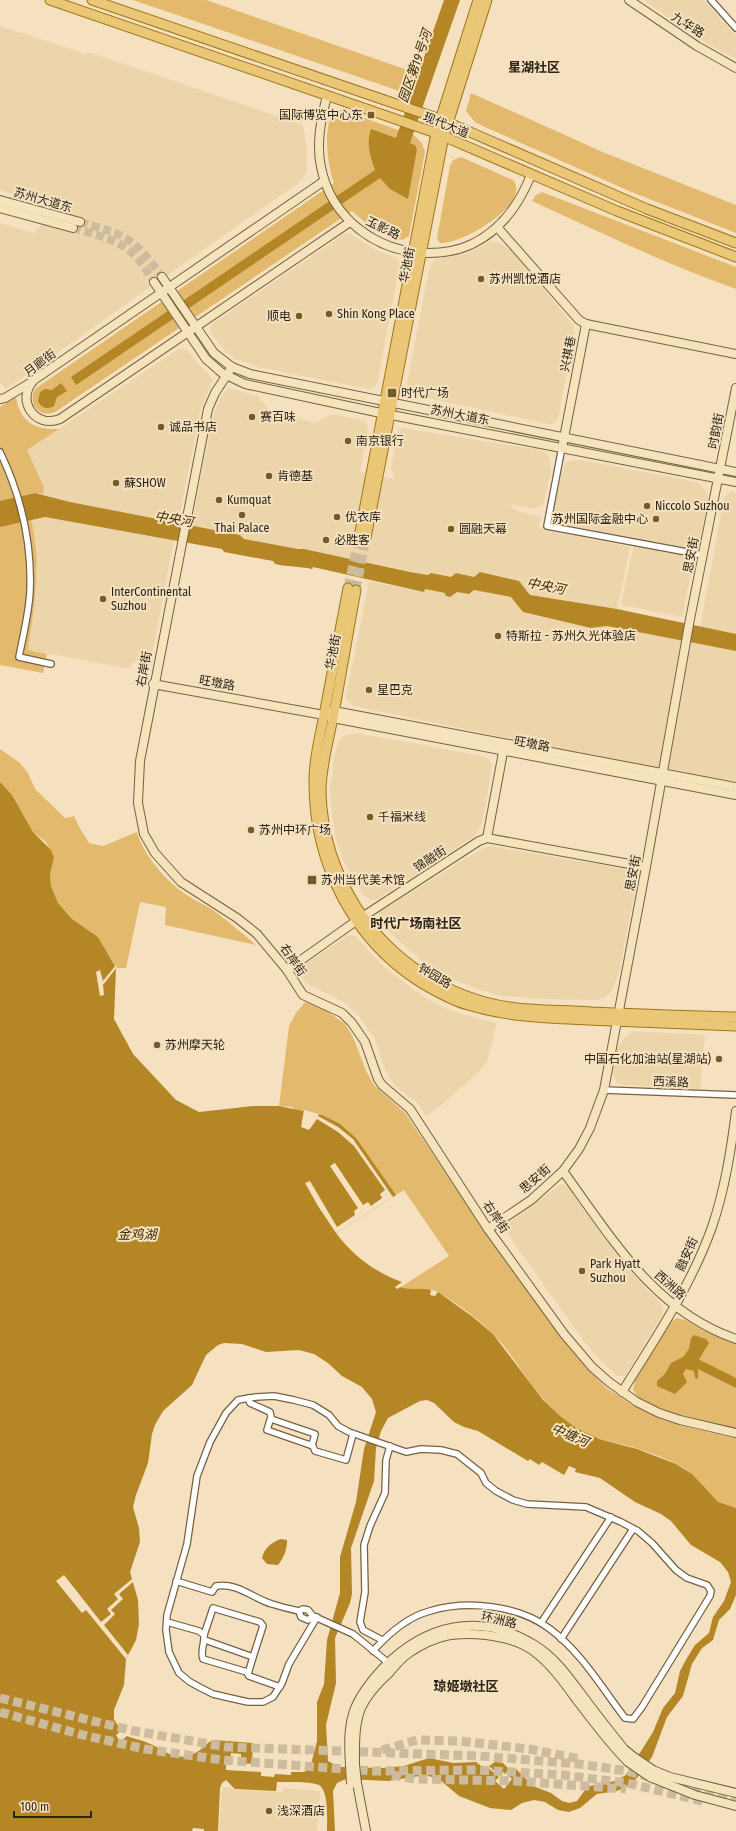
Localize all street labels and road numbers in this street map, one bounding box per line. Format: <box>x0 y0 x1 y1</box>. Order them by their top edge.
street label: 九华路 <box>669 10 707 40</box>
street label: 现代大道 <box>421 110 471 140</box>
street label: 苏州大道东 <box>12 185 74 215</box>
street label: 玉影路 <box>364 214 402 242</box>
street label: 华池街 <box>397 246 417 284</box>
street label: 兴祺巷 <box>558 335 578 373</box>
street label: 月廊街 <box>21 347 59 379</box>
street label: 苏州大道东 <box>429 402 491 428</box>
street label: 时韵街 <box>706 412 726 450</box>
street label: 思安街 <box>681 536 701 574</box>
street label: 华池街 <box>323 633 343 671</box>
street label: 右岸街 <box>134 650 154 688</box>
street label: 旺墩路 <box>198 673 236 693</box>
street label: 旺墩路 <box>513 734 551 754</box>
street label: 锦融街 <box>411 843 449 875</box>
street label: 思安街 <box>623 854 643 892</box>
street label: 右岸街 <box>277 941 309 979</box>
street label: 钟园路 <box>416 961 454 991</box>
street label: 西溪路 <box>653 1074 689 1090</box>
street label: 思安街 <box>517 1162 553 1196</box>
street label: 右岸街 <box>480 1198 512 1236</box>
street label: 融安街 <box>673 1235 701 1273</box>
street label: 西洲路 <box>652 1268 688 1302</box>
street label: 环洲路 <box>480 1609 518 1631</box>

